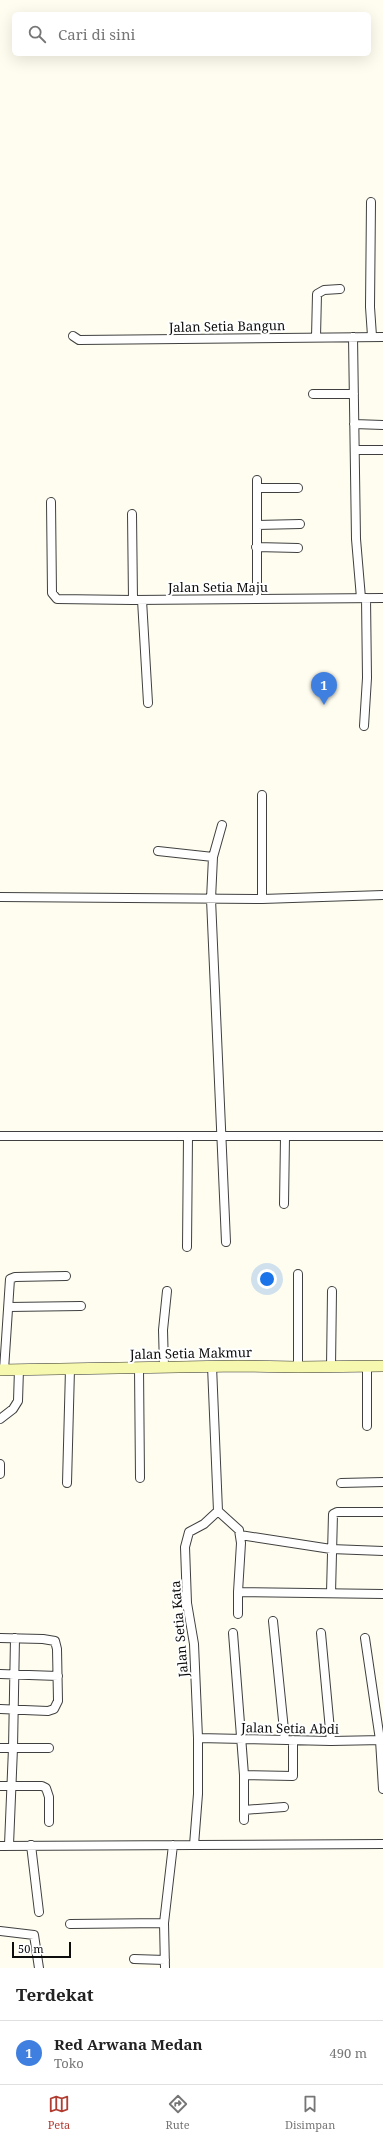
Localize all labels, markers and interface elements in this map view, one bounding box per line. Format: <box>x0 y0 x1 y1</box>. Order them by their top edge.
search box <box>12 12 371 56</box>
icon: search <box>26 23 48 45</box>
text: Cari di sini <box>58 24 135 44</box>
street label: Jalan Setia Bangun <box>168 316 286 336</box>
street label: Jalan Setia Maju <box>167 578 268 596</box>
pin: 1 <box>311 672 337 705</box>
your location <box>257 1269 277 1289</box>
street label: Jalan Setia Makmur <box>129 1343 252 1363</box>
street label: Jalan Setia Kata <box>166 1580 192 1679</box>
street label: Jalan Setia Abdi <box>240 1718 339 1738</box>
scale bar <box>12 1940 71 1959</box>
text: 50 m <box>18 1941 44 1956</box>
text: Terdekat <box>16 1983 94 2006</box>
text: Red Arwana Medan <box>54 2034 202 2054</box>
text: 1 <box>25 2044 33 2062</box>
text: 490 m <box>330 2044 367 2062</box>
text: Toko <box>54 2054 84 2072</box>
tab: Peta <box>48 2093 70 2132</box>
tab: Rute <box>166 2093 190 2132</box>
tab: Disimpan <box>285 2093 335 2132</box>

